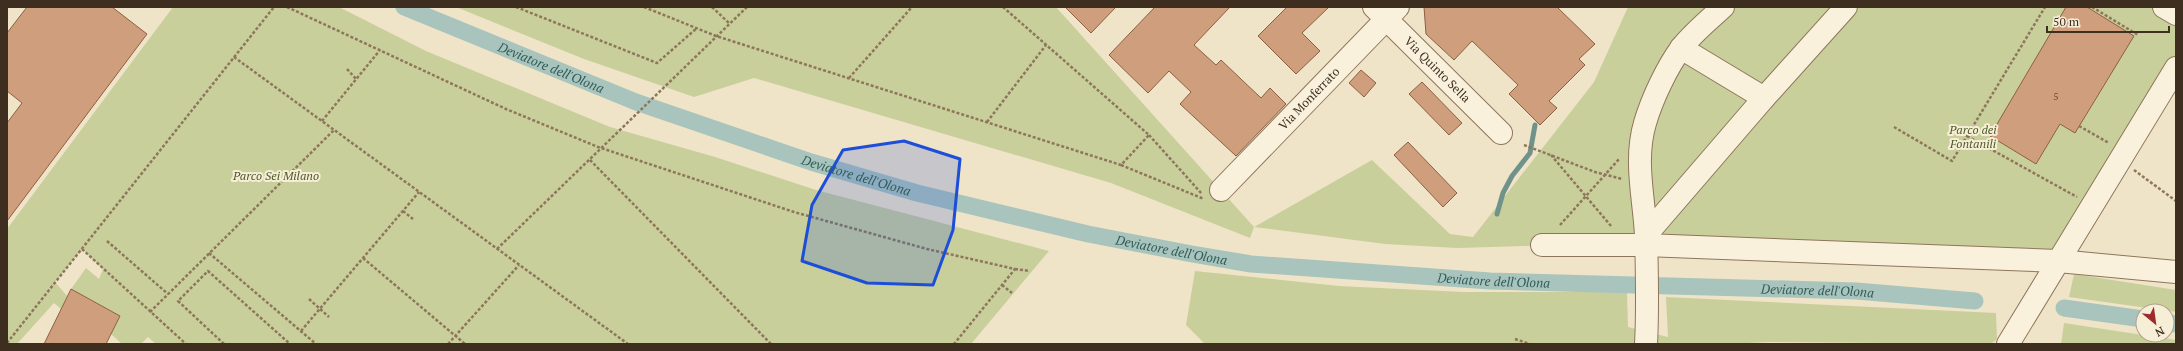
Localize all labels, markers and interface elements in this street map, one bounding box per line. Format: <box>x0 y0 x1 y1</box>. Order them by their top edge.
scale bar <box>2047 8 2169 34</box>
text: 50 m <box>2053 14 2080 29</box>
street label: Via Quinto Sella <box>1401 33 1474 105</box>
water label: Deviatore dell'Olona <box>494 37 607 97</box>
street label: Via Monferrato <box>1275 64 1343 133</box>
house number: 5 <box>2053 90 2059 103</box>
park label: Parco dei Fontanili <box>1948 122 1997 151</box>
water label: Deviatore dell'Olona <box>798 150 913 200</box>
park label: Parco Sei Milano <box>232 168 319 183</box>
water label: Deviatore dell'Olona <box>1113 230 1229 269</box>
water label: Deviatore dell'Olona <box>1436 268 1550 292</box>
water label: Deviatore dell'Olona <box>1760 279 1875 301</box>
north arrow <box>2135 303 2175 343</box>
text: N <box>2152 324 2167 340</box>

